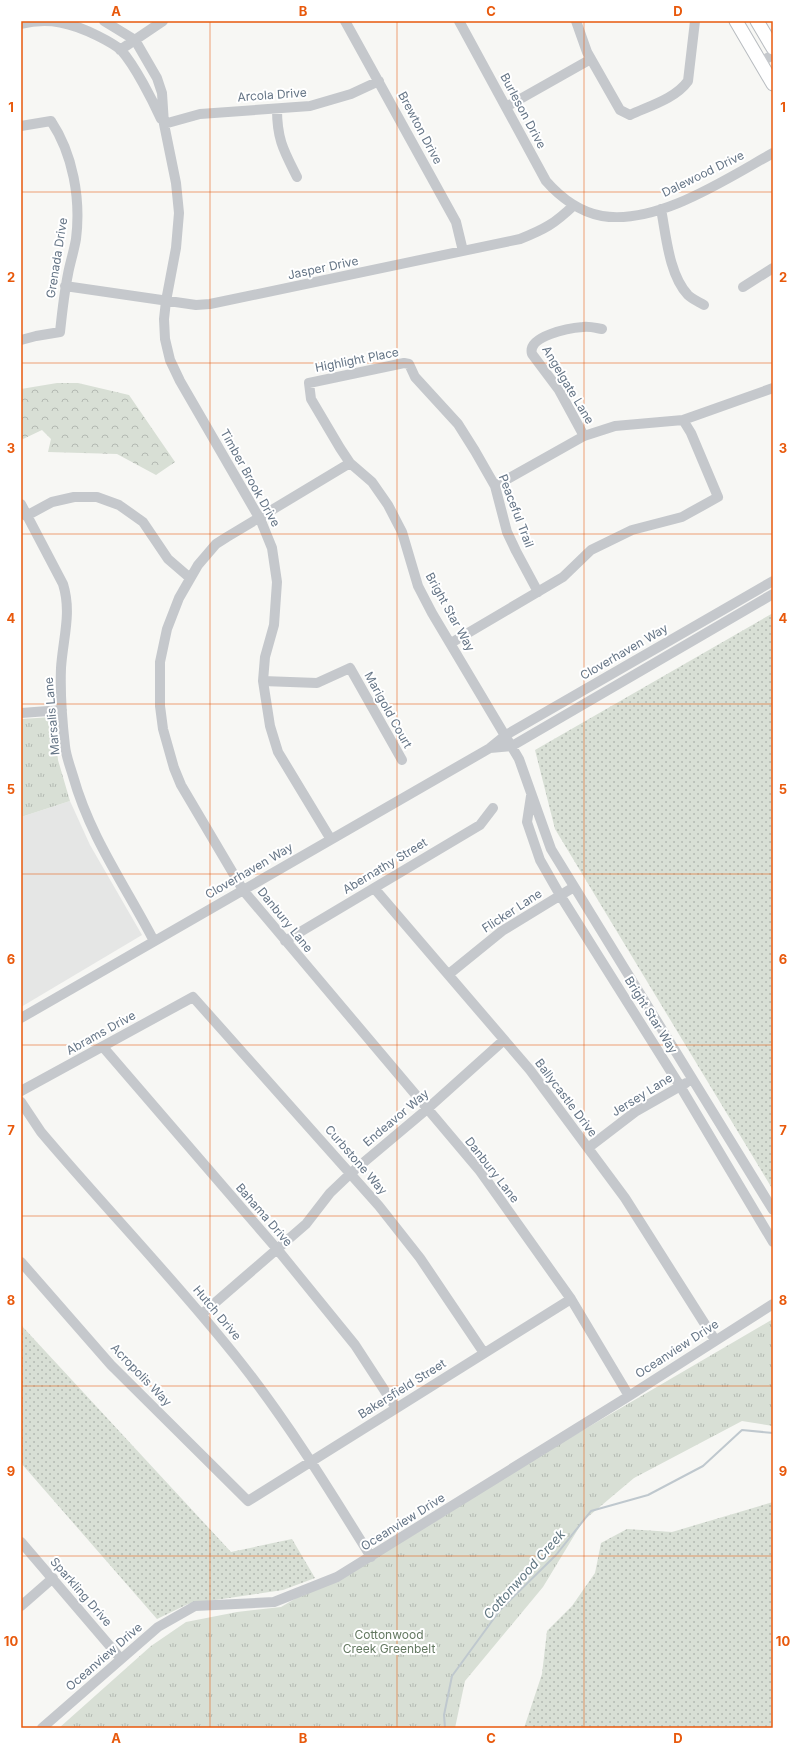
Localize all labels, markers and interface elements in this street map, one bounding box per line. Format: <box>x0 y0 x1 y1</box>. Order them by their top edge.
text: A <box>111 3 121 19</box>
text: B <box>299 3 308 19</box>
text: C <box>486 3 496 19</box>
text: D <box>673 3 683 19</box>
street label: Burleson Drive <box>497 70 550 151</box>
street label: Arcola Drive <box>237 85 307 104</box>
street label: Brewton Drive <box>395 89 446 167</box>
text: 1 <box>8 99 14 115</box>
text: 1 <box>780 99 786 115</box>
street label: Dalewood Drive <box>659 147 746 200</box>
street label: Grenada Drive <box>43 217 70 299</box>
street label: Jasper Drive <box>286 253 360 282</box>
text: 2 <box>7 269 15 285</box>
text: 2 <box>779 269 787 285</box>
street label: Angelgate Lane <box>539 343 598 427</box>
street label: Highlight Place <box>314 344 400 375</box>
street label: Timber Brook Drive <box>217 426 284 529</box>
text: 3 <box>7 440 15 456</box>
text: 3 <box>779 440 787 456</box>
street label: Peaceful Trail <box>496 472 537 550</box>
street label: Bright Star Way <box>423 570 478 654</box>
text: 4 <box>7 610 16 626</box>
text: 4 <box>779 610 788 626</box>
street label: Cloverhaven Way <box>577 620 671 683</box>
street label: Marigold Court <box>361 669 416 751</box>
street label: Marsalis Lane <box>41 676 62 756</box>
text: 5 <box>7 781 15 797</box>
text: 5 <box>779 781 787 797</box>
street label: Abernathy Street <box>340 834 430 897</box>
street label: Cloverhaven Way <box>202 839 296 902</box>
street label: Danbury Lane <box>255 884 316 955</box>
street label: Flicker Lane <box>479 886 545 936</box>
text: 6 <box>7 951 15 967</box>
text: 6 <box>779 951 787 967</box>
street label: Bright Star Way <box>622 973 681 1056</box>
street label: Abrams Drive <box>63 1007 138 1058</box>
street label: Ballycastle Drive <box>532 1056 601 1140</box>
street label: Jersey Lane <box>608 1070 675 1119</box>
street label: Endeavor Way <box>360 1086 432 1150</box>
text: 7 <box>7 1122 15 1138</box>
street label: Curbstone Way <box>322 1122 391 1198</box>
text: 7 <box>779 1122 787 1138</box>
street label: Danbury Lane <box>462 1134 523 1206</box>
street label: Bahama Drive <box>233 1180 296 1249</box>
street label: Hutch Drive <box>190 1282 245 1343</box>
text: 8 <box>7 1292 15 1308</box>
text: 8 <box>779 1292 787 1308</box>
street label: Oceanview Drive <box>632 1316 721 1381</box>
street label: Acropolis Way <box>108 1340 175 1409</box>
street label: Bakersfield Street <box>355 1356 448 1422</box>
text: 9 <box>7 1463 15 1479</box>
text: 9 <box>779 1463 787 1479</box>
street label: Oceanview Drive <box>358 1490 448 1553</box>
water label: Cottonwood Creek <box>480 1525 569 1622</box>
street label: Sparkling Drive <box>47 1554 115 1629</box>
street label: Oceanview Drive <box>62 1619 145 1694</box>
park label: Cottonwood Creek Greenbelt <box>343 1627 435 1656</box>
text: 10 <box>4 1633 18 1649</box>
text: 10 <box>776 1633 790 1649</box>
text: A <box>111 1730 121 1746</box>
text: B <box>299 1730 308 1746</box>
text: C <box>486 1730 496 1746</box>
text: D <box>673 1730 683 1746</box>

